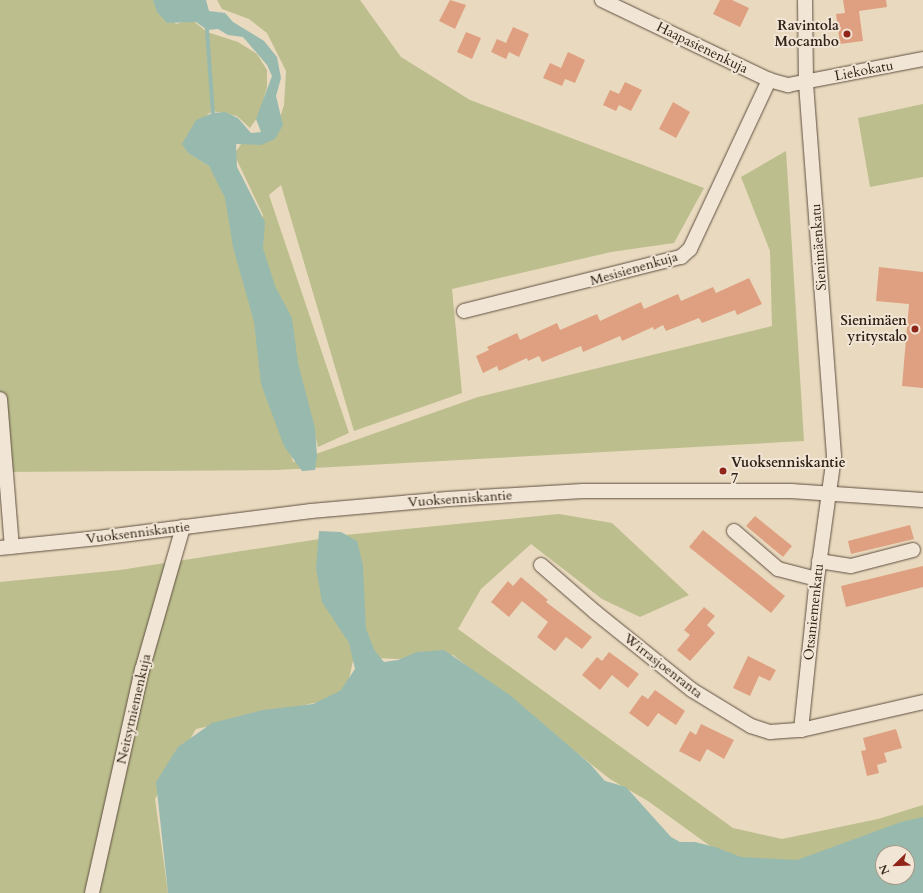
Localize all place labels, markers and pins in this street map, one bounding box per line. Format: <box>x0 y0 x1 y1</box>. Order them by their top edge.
place label: Ravintola Mocambo <box>774 18 839 50</box>
marker: Ravintola Mocambo <box>842 29 852 39</box>
place label: Sienimäen yritystalo <box>840 313 907 346</box>
marker: Sienimäen yritystalo <box>910 324 920 334</box>
place label: Vuoksenniskantie 7 <box>731 455 846 488</box>
marker: Vuoksenniskantie 7 <box>718 466 728 476</box>

